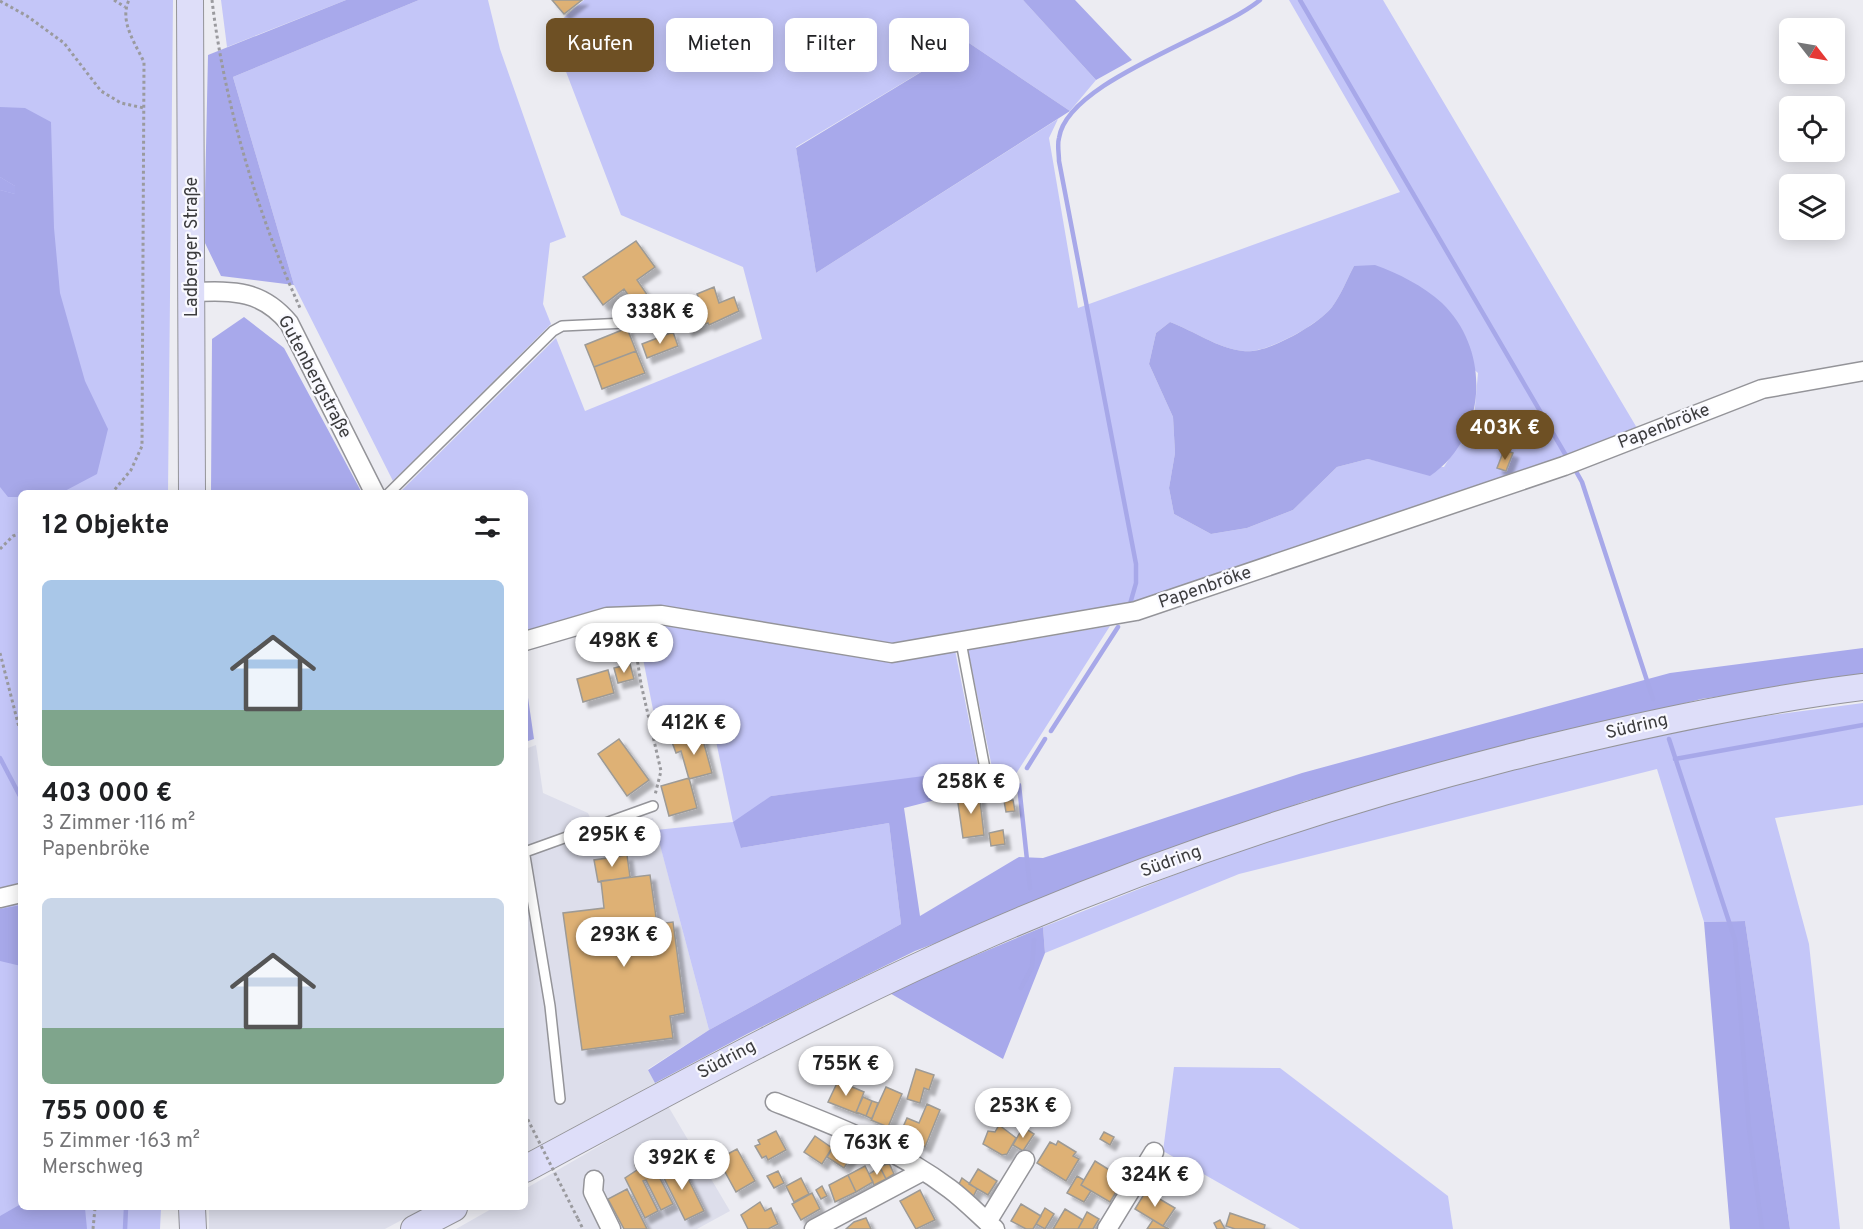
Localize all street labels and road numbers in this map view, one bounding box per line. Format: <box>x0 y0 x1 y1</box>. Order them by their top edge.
street label: Ladberger Straße <box>181 177 204 317</box>
street label: Gutenbergstraße <box>272 311 356 443</box>
street label: Papenbröke <box>1615 399 1713 455</box>
street label: Papenbröke <box>1155 561 1255 615</box>
street label: Südring <box>1604 709 1670 745</box>
street label: Südring <box>1137 840 1205 884</box>
street label: Südring <box>694 1035 760 1085</box>

